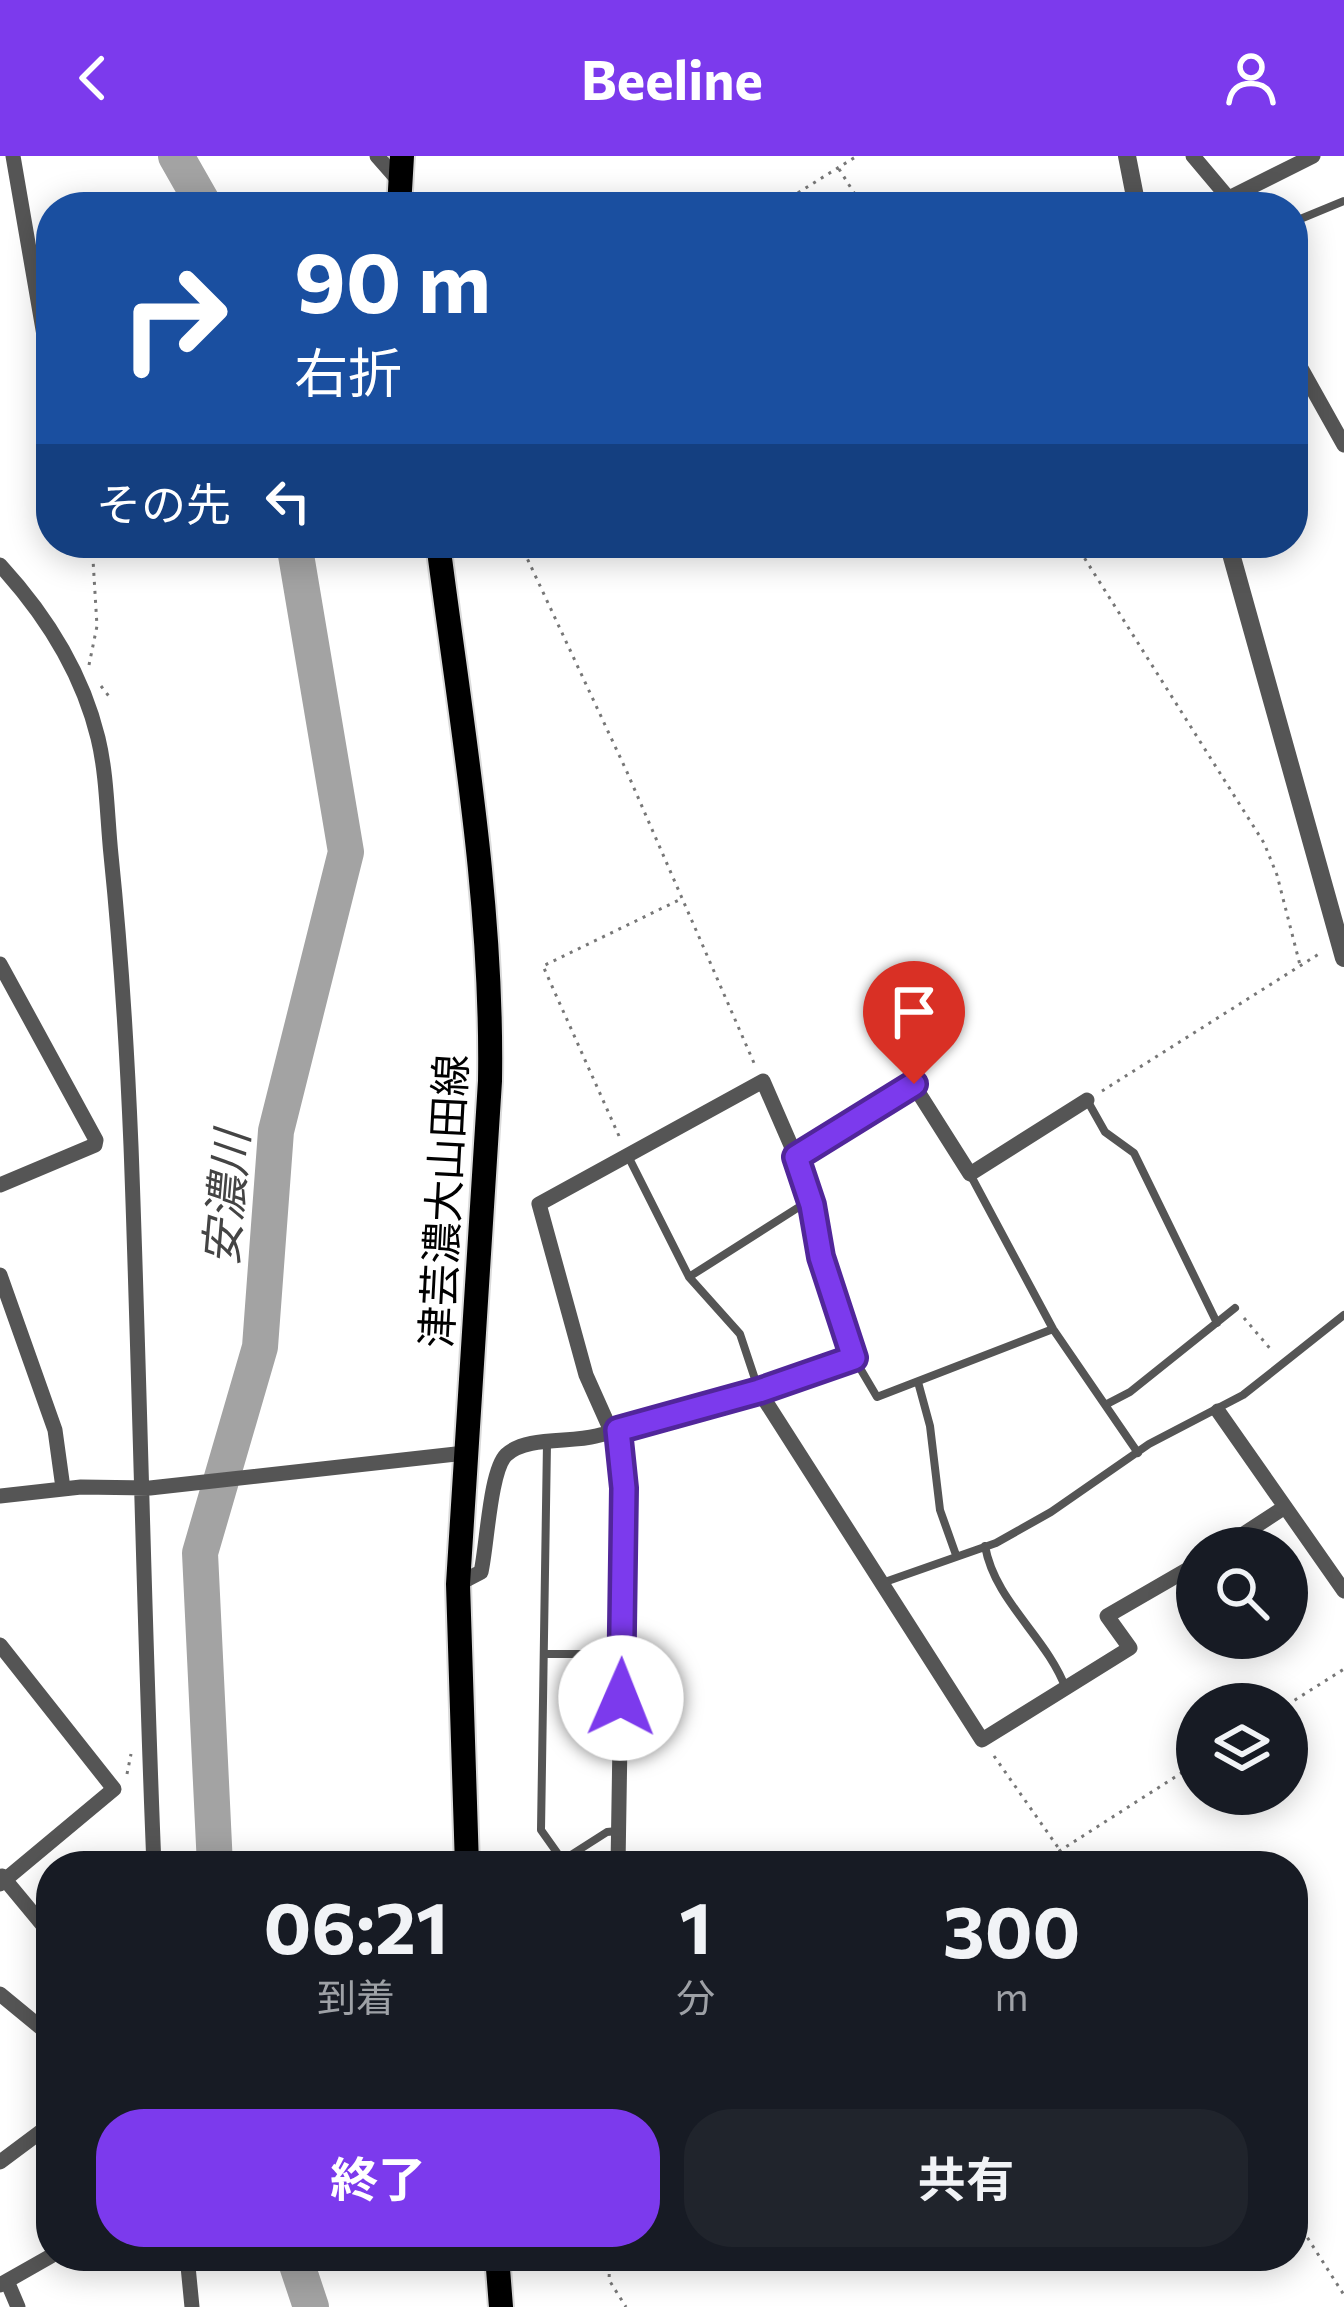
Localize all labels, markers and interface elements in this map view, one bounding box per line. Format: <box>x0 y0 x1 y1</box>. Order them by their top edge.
icon: back <box>60 45 126 111</box>
text: Beeline <box>581 45 763 111</box>
icon: person <box>1218 45 1284 111</box>
text: 90 m <box>294 228 491 330</box>
icon: right <box>96 240 252 396</box>
text: 右折 <box>294 338 402 404</box>
icon: left <box>255 468 321 534</box>
text: その先 <box>96 475 231 530</box>
pin <box>863 961 965 1084</box>
icon: arrive <box>881 979 947 1045</box>
street label: 津芸濃大山田線 <box>408 1053 476 1349</box>
water label: 安濃川 <box>191 1124 258 1268</box>
map controls <box>1176 1527 1308 1815</box>
button: search <box>1176 1527 1308 1659</box>
position arrow <box>558 1635 684 1761</box>
button: layers <box>1176 1683 1308 1815</box>
text: 06:21 <box>264 1881 448 1969</box>
text: 1 <box>679 1881 712 1969</box>
text: 300 <box>943 1885 1080 1973</box>
text: m <box>995 1971 1029 2019</box>
text: 到着 <box>317 1972 395 2020</box>
text: 分 <box>676 1972 715 2020</box>
button: 終了 <box>96 2109 660 2247</box>
button: 共有 <box>684 2109 1248 2247</box>

